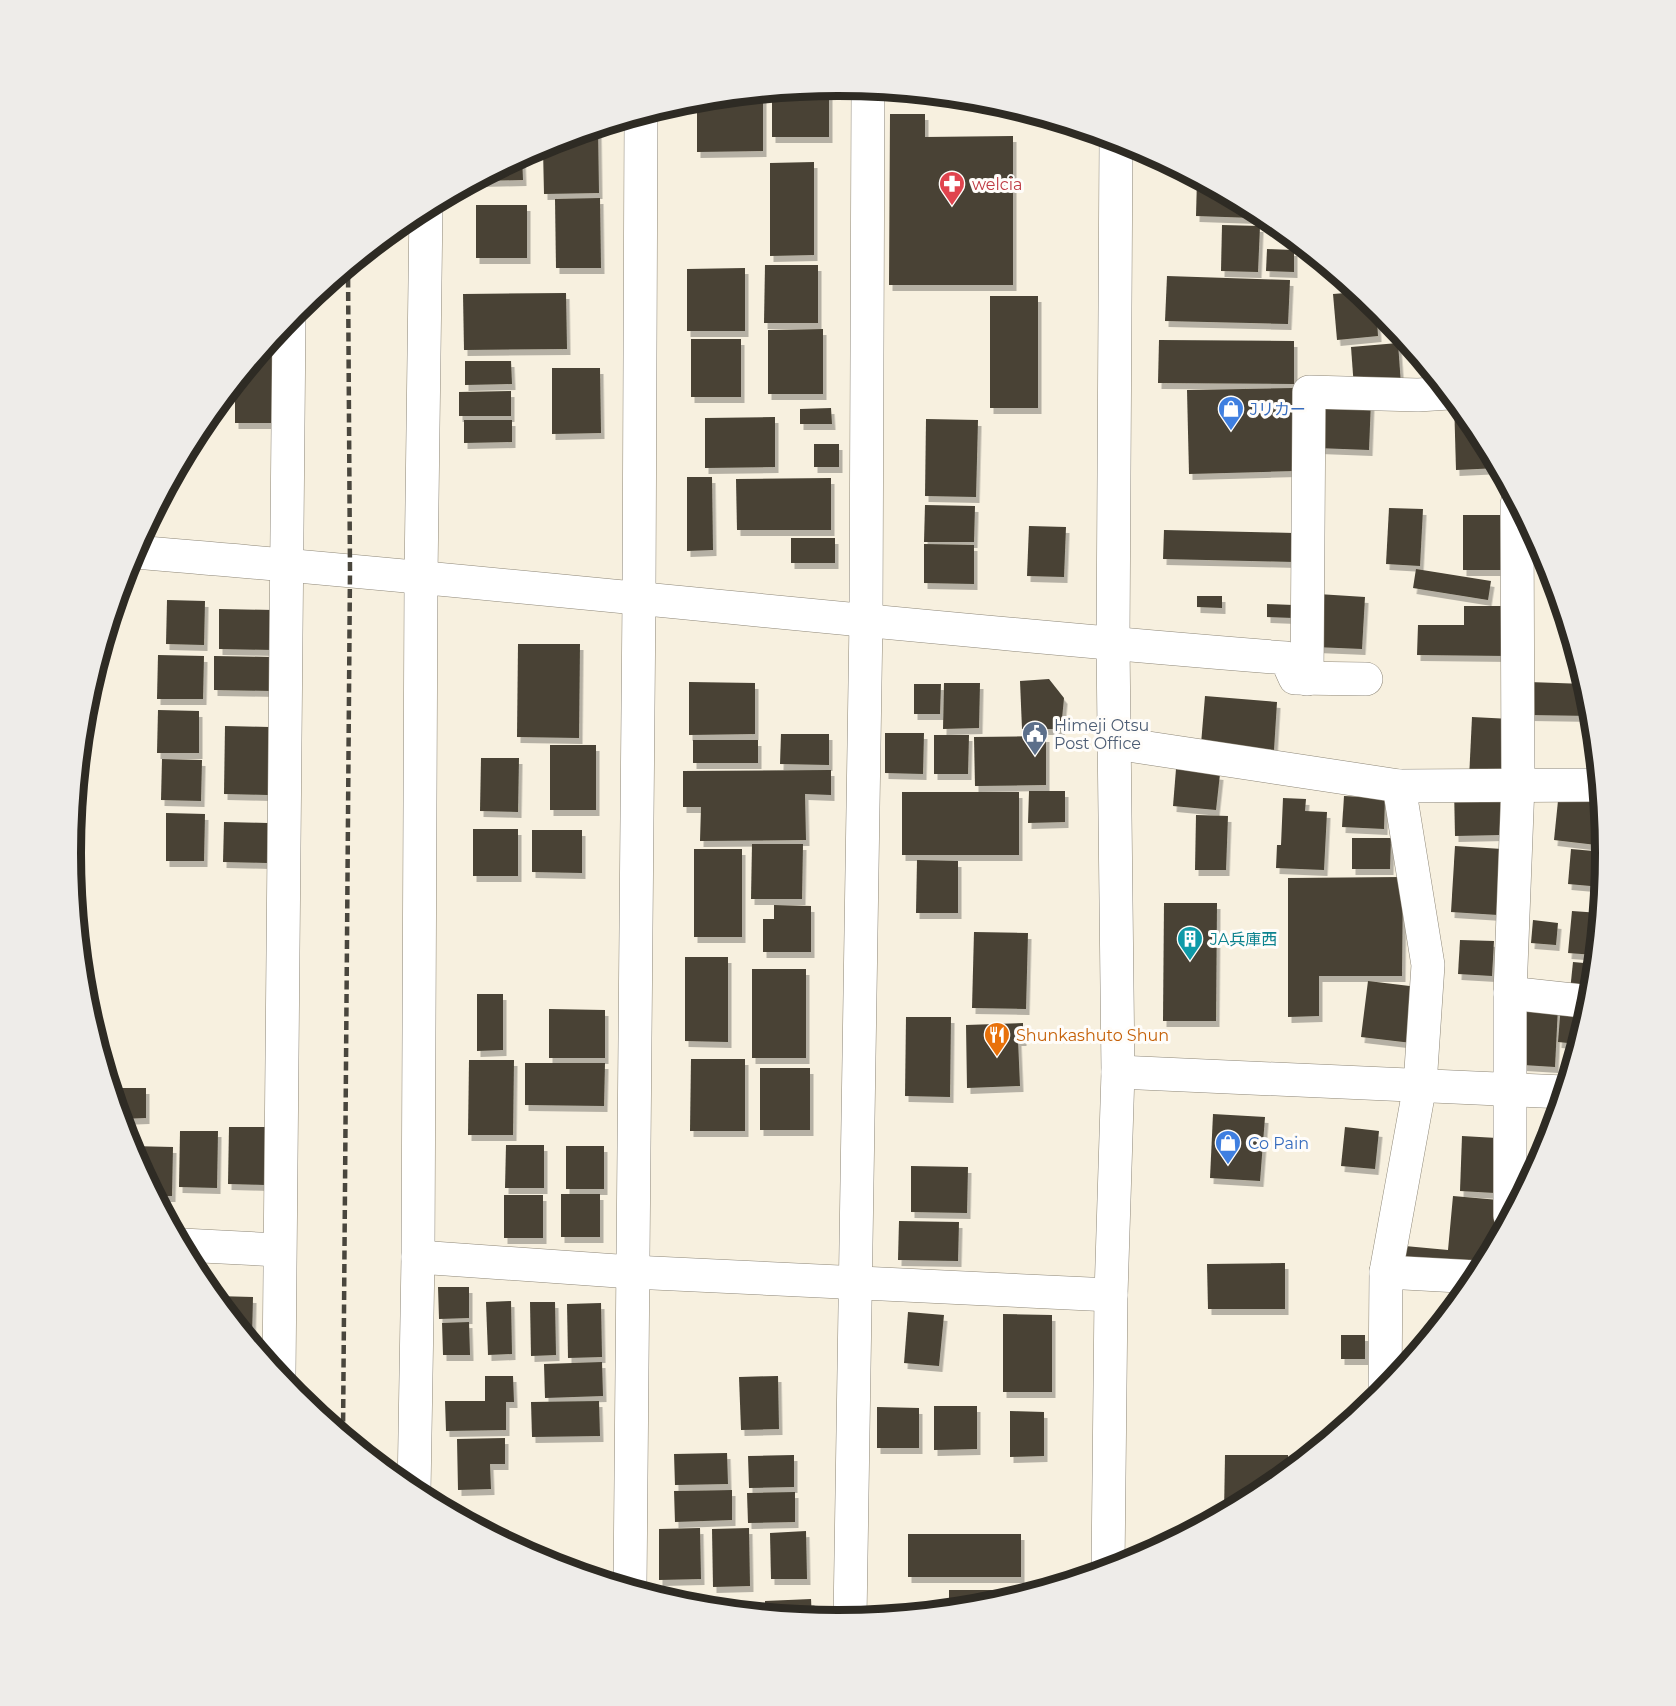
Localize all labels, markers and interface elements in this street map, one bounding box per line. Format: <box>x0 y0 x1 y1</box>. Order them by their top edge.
pharmacy icon: welcia <box>937 169 967 207</box>
place label: welcia <box>972 175 1022 194</box>
shop icon: Jリカー <box>1216 394 1246 432</box>
place label: Jリカー <box>1249 400 1306 419</box>
place label: Himeji Otsu Post Office <box>1054 716 1149 753</box>
public building icon: Himeji Otsu Post Office <box>1020 719 1050 757</box>
building icon: JA兵庫西 <box>1175 924 1205 962</box>
place label: JA兵庫西 <box>1209 930 1277 949</box>
restaurant icon: Shunkashuto Shun <box>982 1020 1012 1058</box>
place label: Shunkashuto Shun <box>1016 1026 1169 1045</box>
shop icon: Co Pain <box>1213 1128 1243 1166</box>
place label: Co Pain <box>1248 1134 1309 1153</box>

